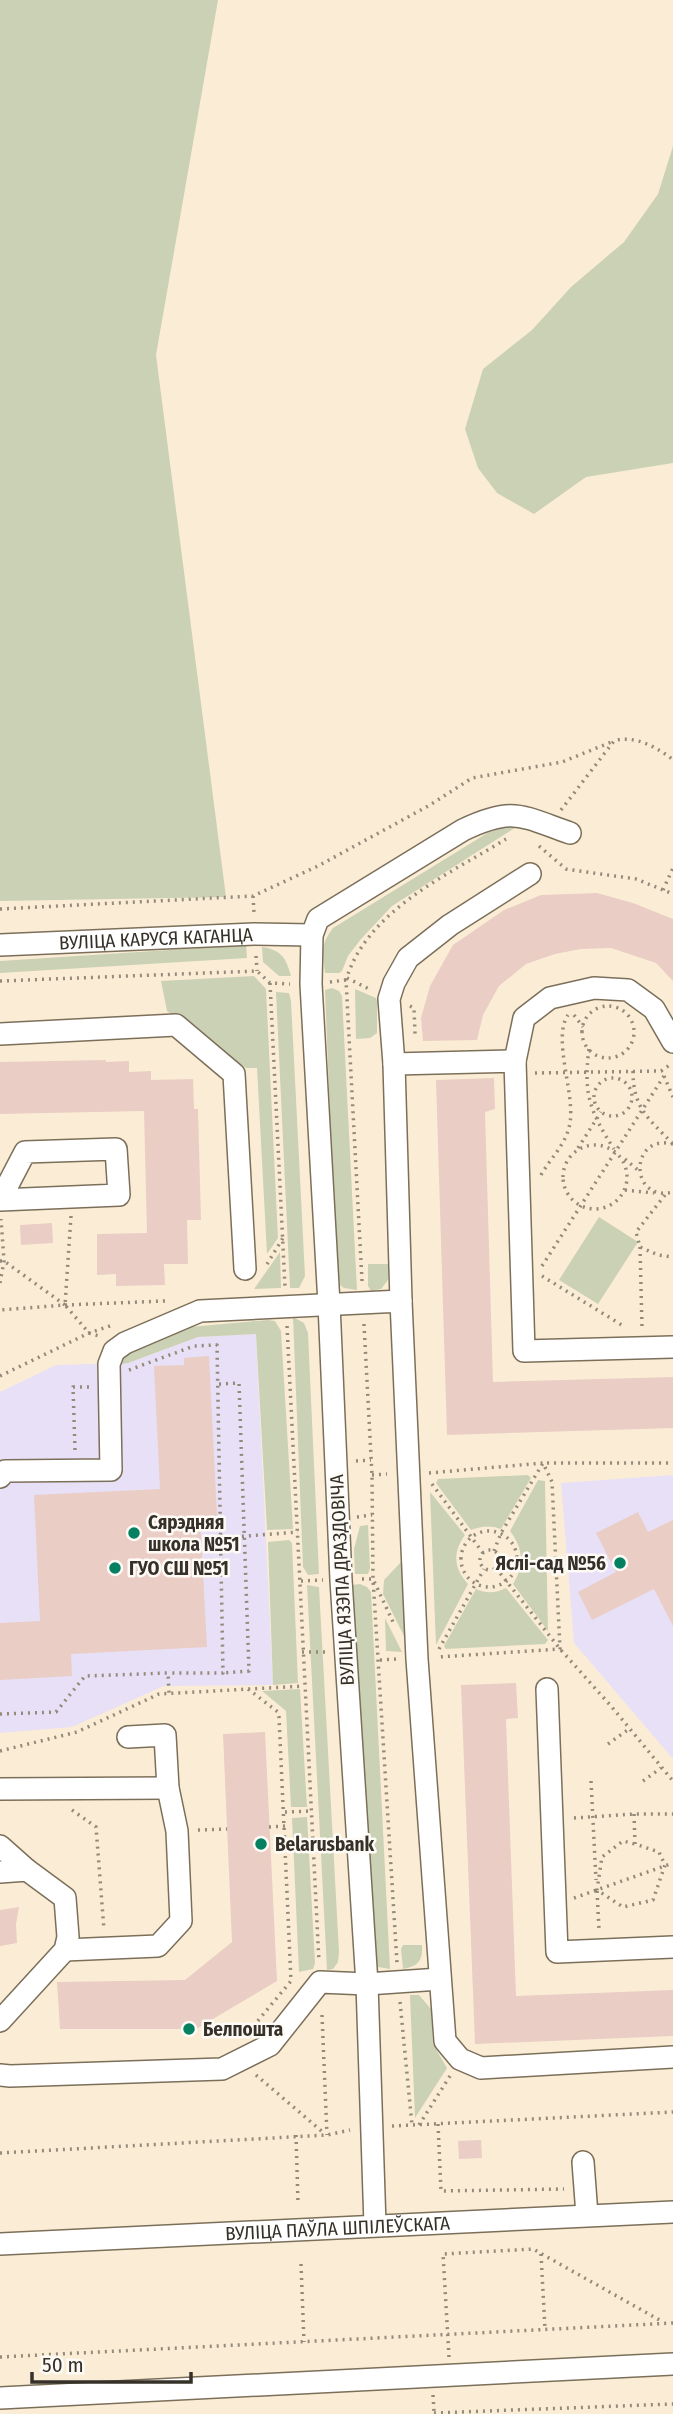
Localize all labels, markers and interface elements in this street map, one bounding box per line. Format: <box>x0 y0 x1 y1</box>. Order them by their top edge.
street label: ВУЛІЦА КАРУСЯ КАГАНЦА <box>58 923 253 954</box>
street label: ВУЛІЦА ЯЗЭПА ДРАЗДОВІЧА <box>325 1474 359 1686</box>
place label: Сярэдняя школа №51 <box>148 1511 240 1556</box>
marker: Сярэдняя школа №51 <box>126 1525 142 1541</box>
place label: Яслі-сад №56 <box>495 1552 606 1575</box>
marker: Яслі-сад №56 <box>612 1555 628 1571</box>
place label: ГУО СШ №51 <box>129 1557 229 1580</box>
marker: ГУО СШ №51 <box>107 1560 123 1576</box>
place label: Belarusbank <box>275 1833 374 1856</box>
marker: Belarusbank <box>253 1836 269 1852</box>
place label: Белпошта <box>203 2018 283 2041</box>
marker: Белпошта <box>181 2021 197 2037</box>
street label: ВУЛІЦА ПАЎЛА ШПІЛЕЎСКАГА <box>225 2211 451 2245</box>
scale bar <box>32 2340 191 2384</box>
text: 50 m <box>42 2352 84 2378</box>

